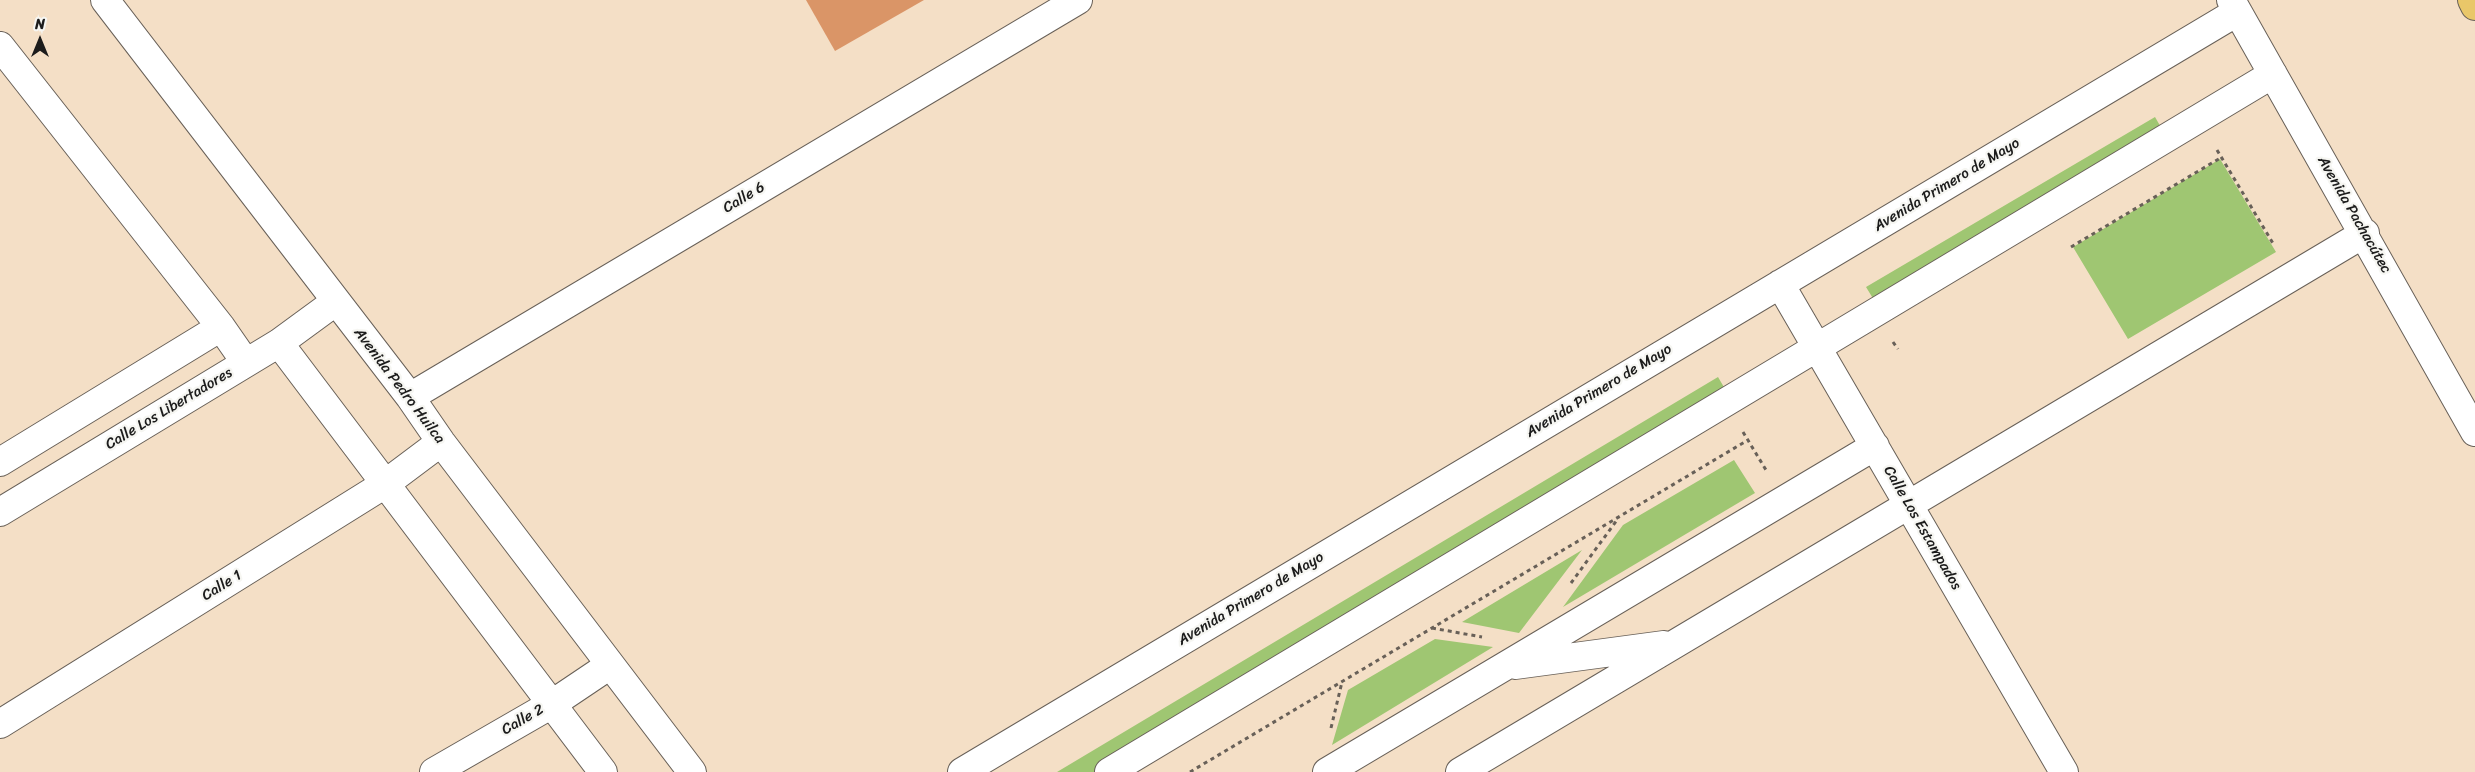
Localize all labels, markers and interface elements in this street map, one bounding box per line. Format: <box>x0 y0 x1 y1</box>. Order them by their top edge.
text: N <box>35 12 45 37</box>
north arrow <box>15 15 65 65</box>
street label: Avenida Primero de Mayo <box>1871 134 2023 236</box>
street label: Avenida Pachacútec <box>2313 153 2395 277</box>
street label: Calle 6 <box>720 179 768 217</box>
street label: Avenida Pedro Huilca <box>350 324 448 448</box>
street label: Avenida Primero de Mayo <box>1523 340 1675 442</box>
street label: Calle Los Libertadores <box>102 364 236 454</box>
street label: Calle Los Estampados <box>1879 463 1965 593</box>
street label: Avenida Primero de Mayo <box>1175 548 1327 650</box>
street label: Calle 1 <box>199 567 245 605</box>
street label: Calle 2 <box>499 701 547 739</box>

